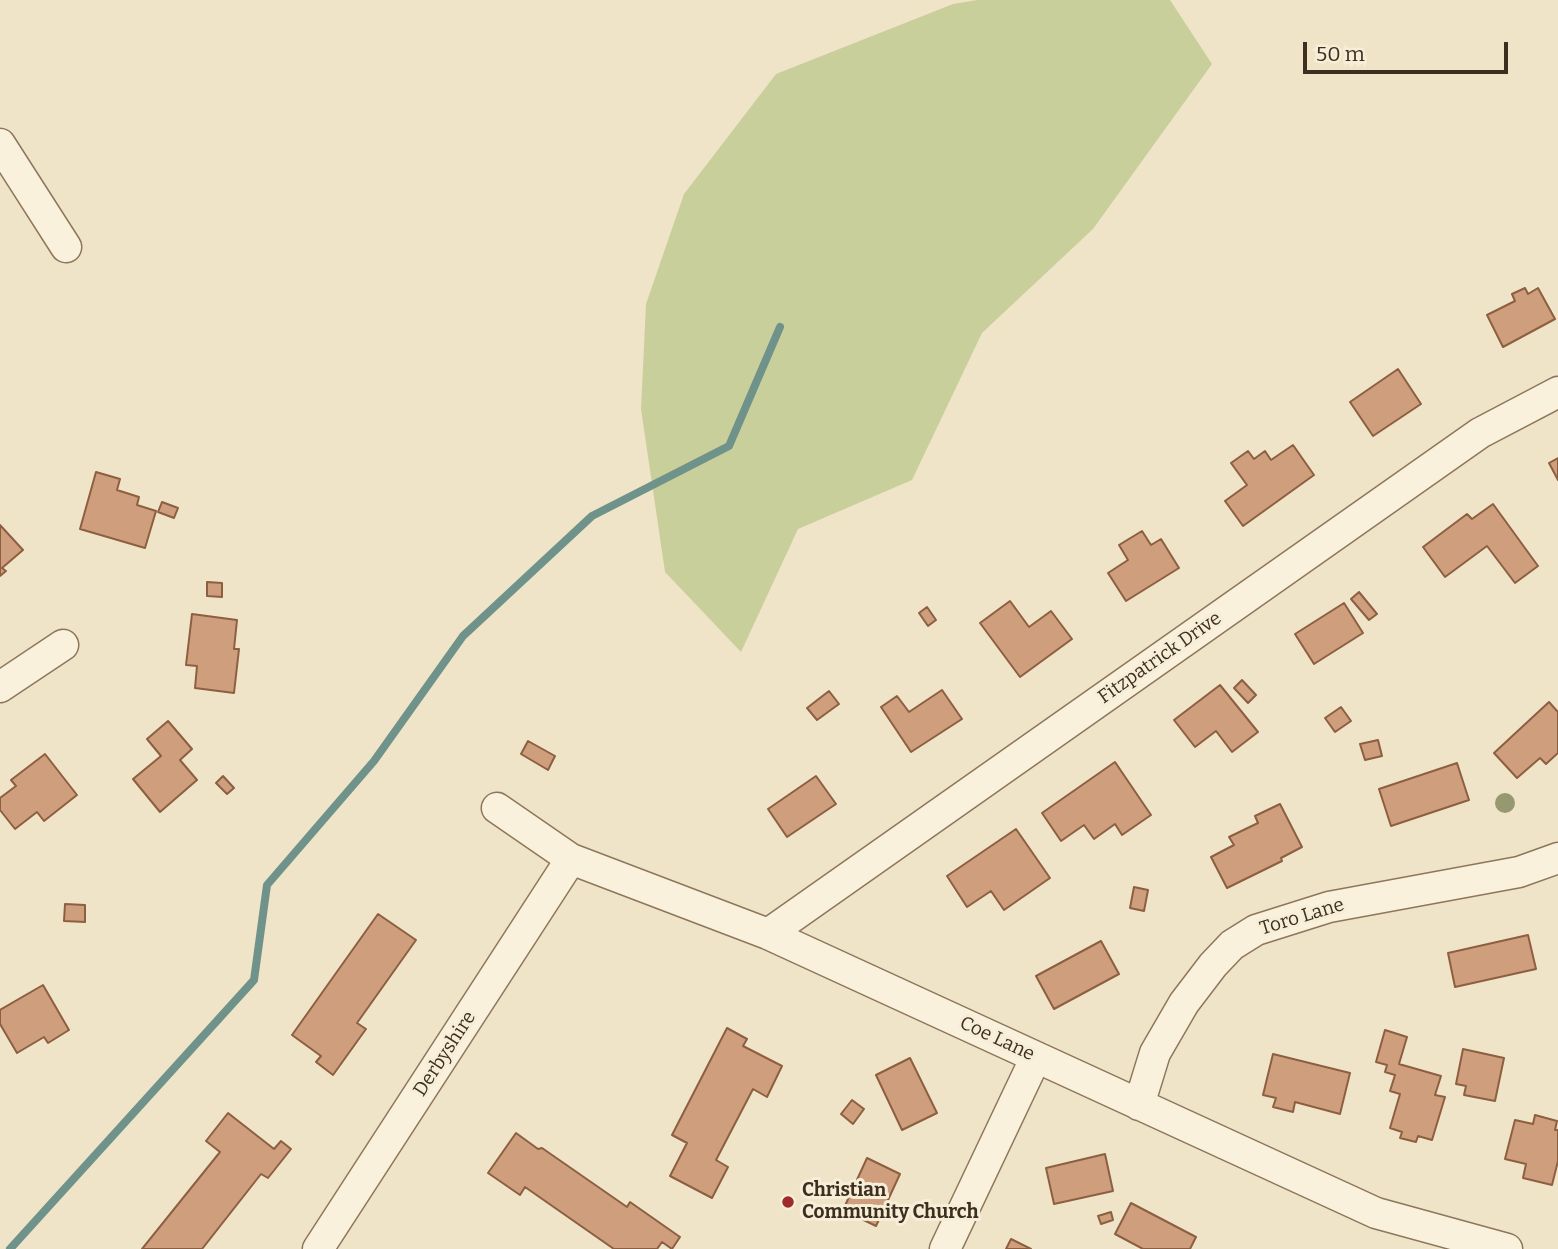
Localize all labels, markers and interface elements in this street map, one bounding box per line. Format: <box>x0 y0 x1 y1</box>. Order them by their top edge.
scale bar <box>1306 28 1511 72</box>
text: 50 m <box>1316 41 1365 67</box>
street label: Fitzpatrick Drive <box>1094 607 1226 709</box>
street label: Toro Lane <box>1257 893 1347 941</box>
street label: Derbyshire <box>409 1007 481 1101</box>
street label: Coe Lane <box>956 1012 1038 1066</box>
place label: Christian Community Church <box>802 1180 978 1224</box>
marker: Christian Community Church <box>780 1194 796 1210</box>

